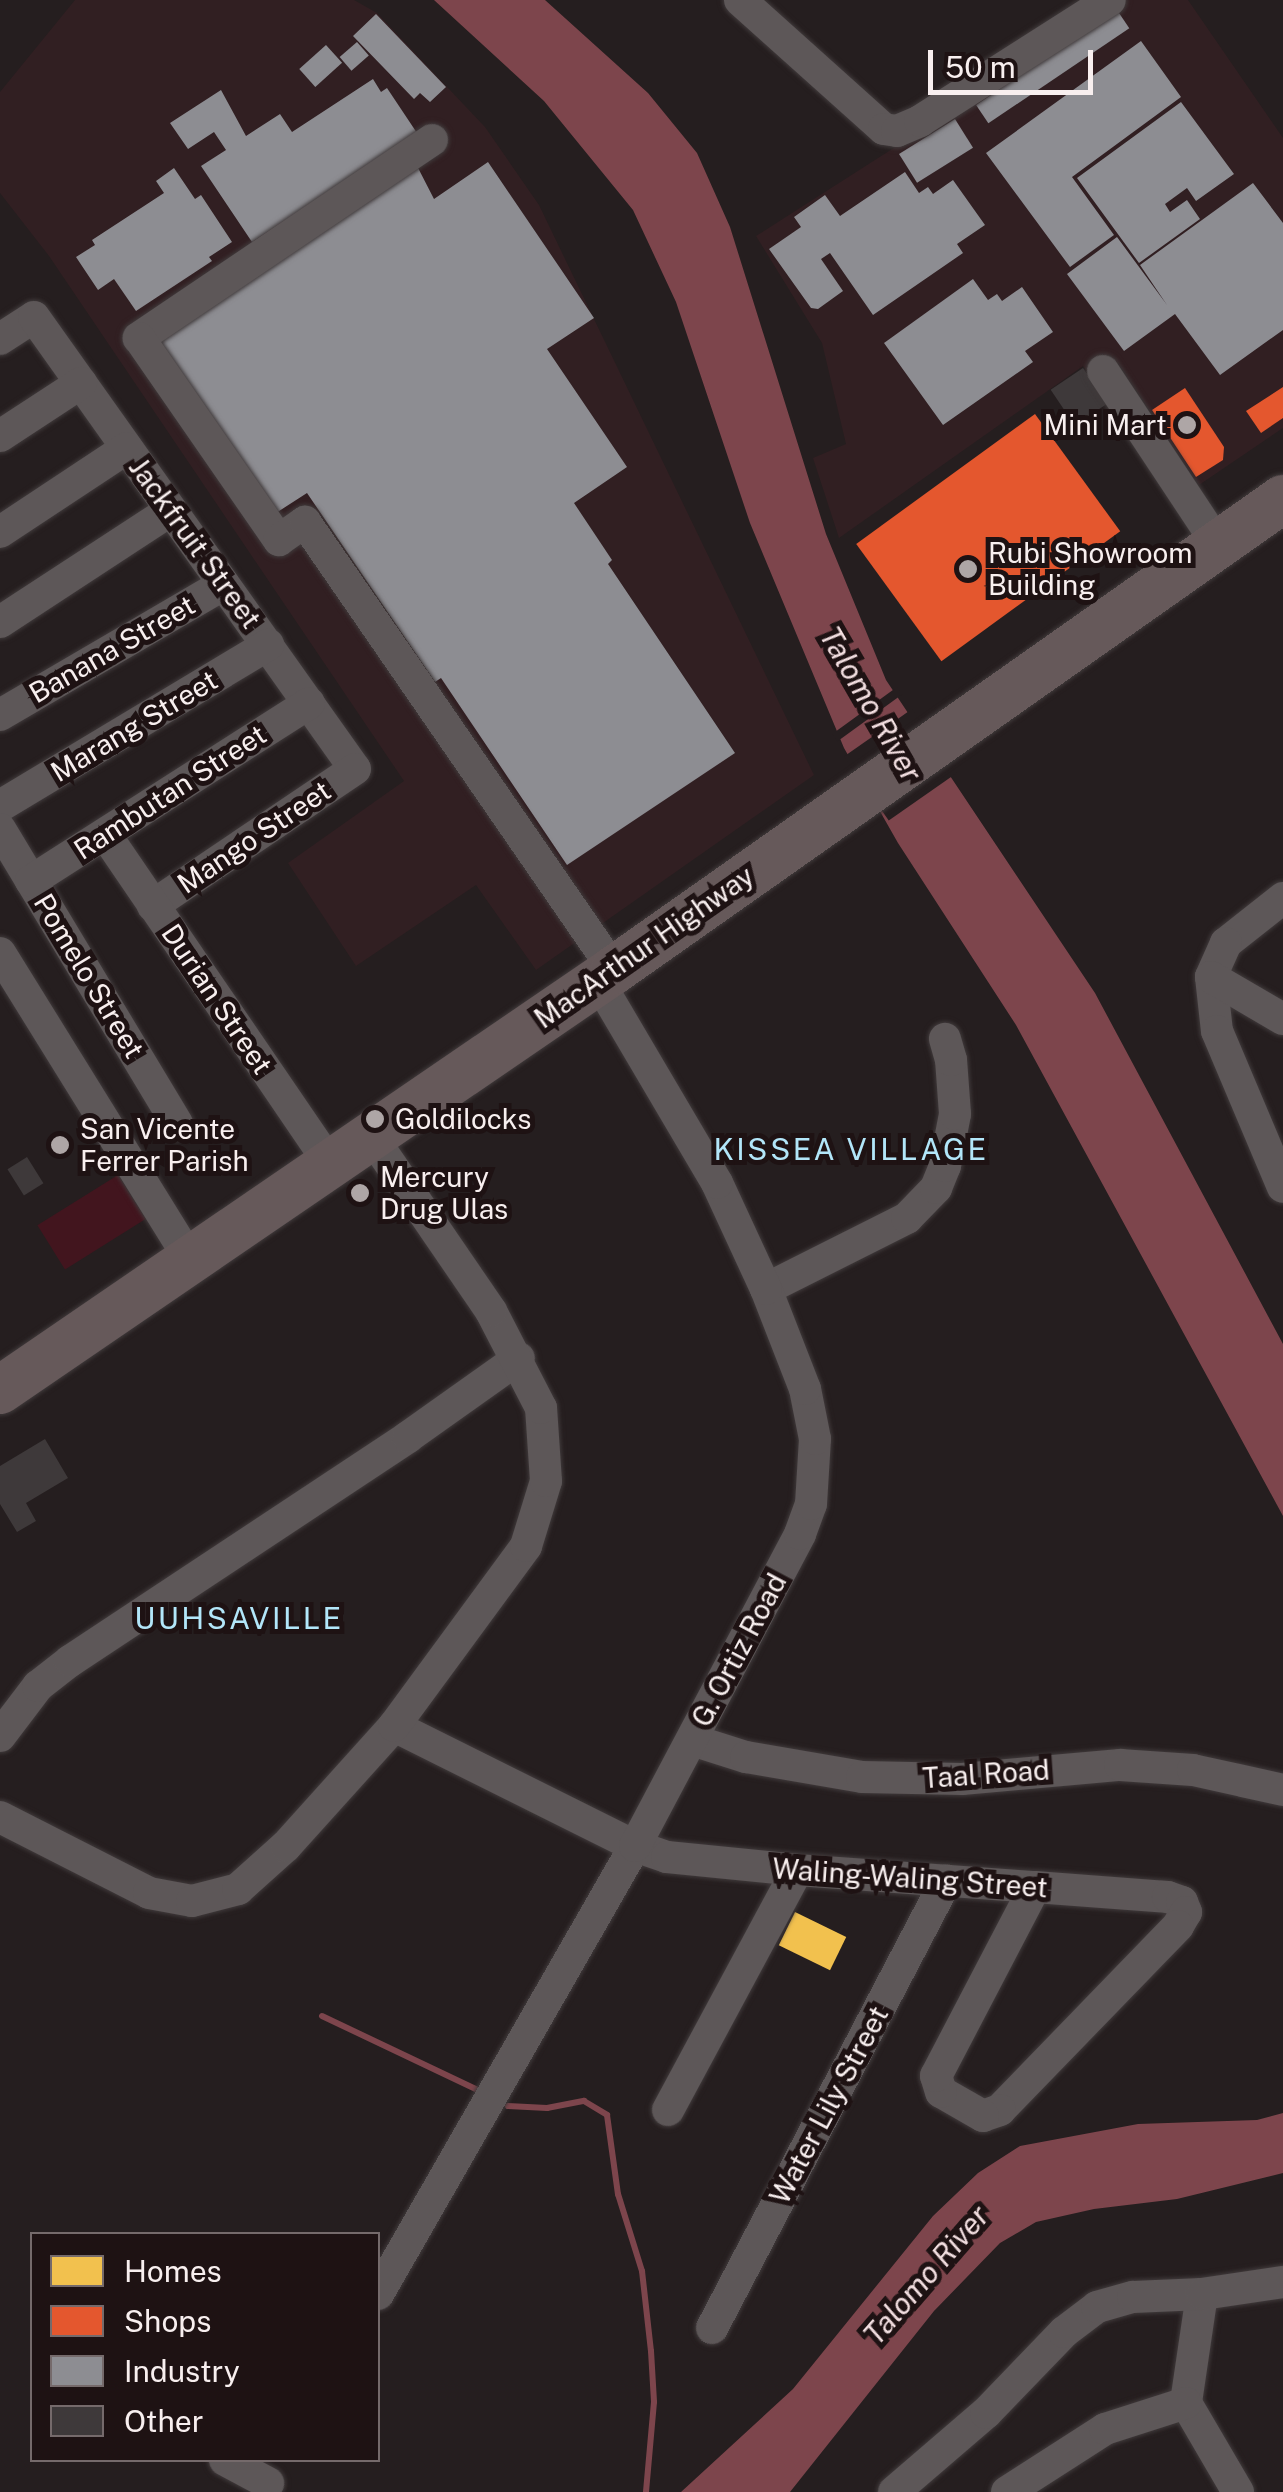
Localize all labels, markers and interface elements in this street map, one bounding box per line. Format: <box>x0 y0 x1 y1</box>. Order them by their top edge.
scale bar <box>933 30 1098 92</box>
text: 50 m <box>945 49 1016 85</box>
place label: Mini Mart <box>1044 408 1167 442</box>
marker: Mini Mart <box>1176 414 1198 436</box>
street label: Jackfruit Street <box>122 451 268 635</box>
place label: Rubi Showroom Building <box>988 536 1193 602</box>
marker: Rubi Showroom Building <box>957 558 979 580</box>
street label: Banana Street <box>23 588 201 710</box>
water label: Talomo River <box>812 620 930 788</box>
street label: Marang Street <box>45 663 223 789</box>
street label: Rambutan Street <box>68 717 272 867</box>
street label: Mango Street <box>171 773 337 901</box>
street label: MacArthur Highway <box>528 859 760 1035</box>
street label: Pomelo Street <box>27 888 151 1064</box>
street label: Durian Street <box>154 917 280 1081</box>
place label: Goldilocks <box>395 1102 531 1136</box>
marker: Goldilocks <box>364 1108 386 1130</box>
place label: San Vicente Ferrer Parish <box>80 1112 249 1178</box>
district label: KISSEA VILLAGE <box>713 1131 989 1167</box>
marker: San Vicente Ferrer Parish <box>49 1134 71 1156</box>
place label: Mercury Drug Ulas <box>380 1160 508 1226</box>
marker: Mercury Drug Ulas <box>349 1182 371 1204</box>
street label: G. Ortiz Road <box>685 1568 793 1732</box>
district label: UUHSAVILLE <box>134 1600 344 1636</box>
street label: Taal Road <box>921 1753 1051 1795</box>
street label: Waling-Waling Street <box>771 1852 1049 1904</box>
street label: Water Lily Street <box>763 2000 895 2210</box>
water label: Talomo River <box>856 2198 996 2352</box>
legend <box>30 2232 380 2462</box>
text: Homes <box>124 2253 222 2289</box>
text: Shops <box>124 2303 211 2339</box>
text: Industry <box>124 2353 240 2389</box>
text: Other <box>124 2403 204 2439</box>

